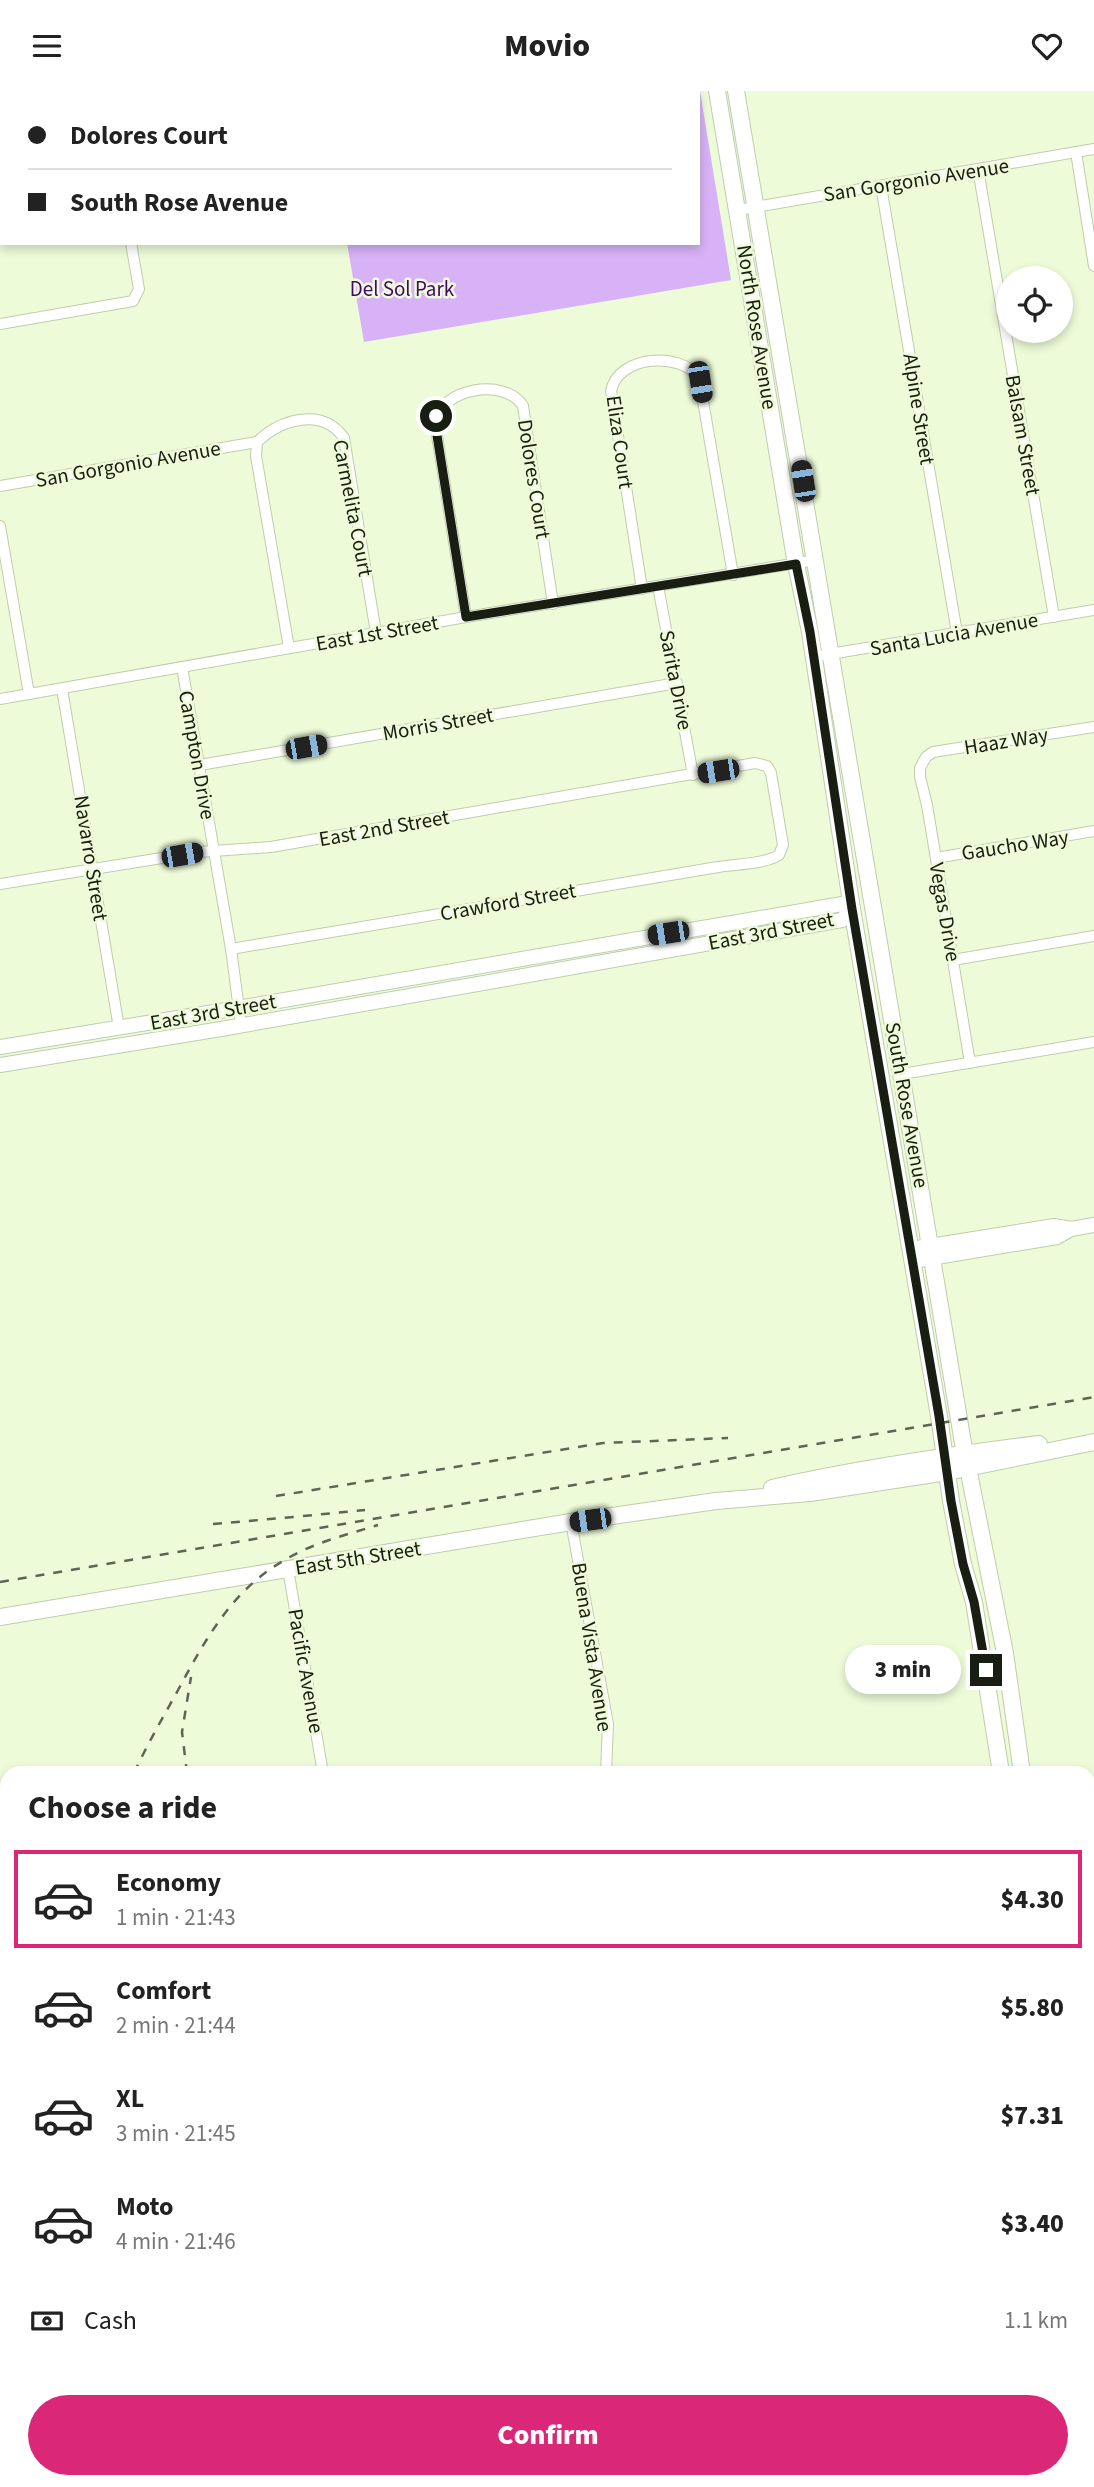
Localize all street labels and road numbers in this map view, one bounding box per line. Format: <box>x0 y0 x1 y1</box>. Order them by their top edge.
street label: San Gorgonio Avenue <box>821 151 1011 209</box>
street label: North Rose Avenue <box>729 243 785 411</box>
street label: Alpine Street <box>895 351 943 467</box>
street label: Balsam Street <box>998 372 1048 498</box>
street label: Eliza Court <box>599 393 641 491</box>
street label: Dolores Court <box>510 417 558 541</box>
street label: San Gorgonio Avenue <box>33 433 223 495</box>
street label: Carmelita Court <box>325 437 381 579</box>
street label: Santa Lucia Avenue <box>867 604 1041 664</box>
street label: East 1st Street <box>313 607 441 659</box>
street label: Sarita Drive <box>652 627 700 733</box>
street label: Campton Drive <box>171 688 223 822</box>
street label: Morris Street <box>380 700 496 748</box>
street label: Haaz Way <box>962 720 1050 762</box>
street label: Navarro Street <box>66 793 116 923</box>
street label: East 2nd Street <box>317 802 451 854</box>
street label: Gaucho Way <box>959 822 1071 868</box>
street label: Vegas Drive <box>922 860 968 964</box>
street label: Crawford Street <box>438 875 578 929</box>
street label: East 3rd Street <box>706 904 836 958</box>
street label: East 3rd Street <box>148 986 278 1038</box>
street label: South Rose Avenue <box>878 1020 936 1190</box>
street label: East 5th Street <box>293 1533 423 1583</box>
street label: Buena Vista Avenue <box>564 1560 620 1734</box>
street label: Pacific Avenue <box>280 1606 332 1736</box>

